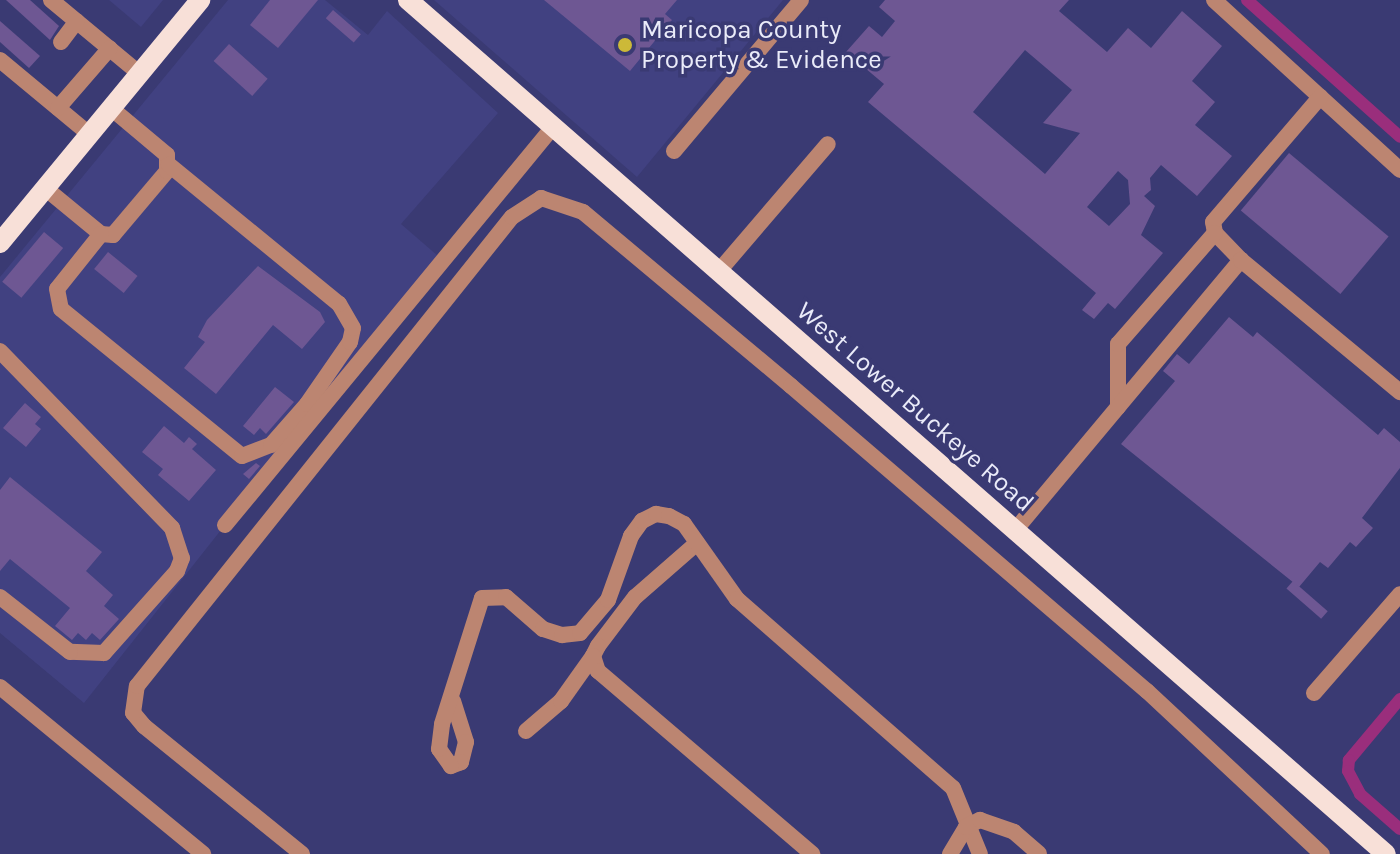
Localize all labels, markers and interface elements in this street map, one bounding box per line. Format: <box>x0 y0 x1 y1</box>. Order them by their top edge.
place label: Maricopa County Property & Evidence <box>641 14 882 76</box>
marker: Maricopa County Property & Evidence <box>616 36 634 54</box>
street label: West Lower Buckeye Road <box>790 295 1040 519</box>

